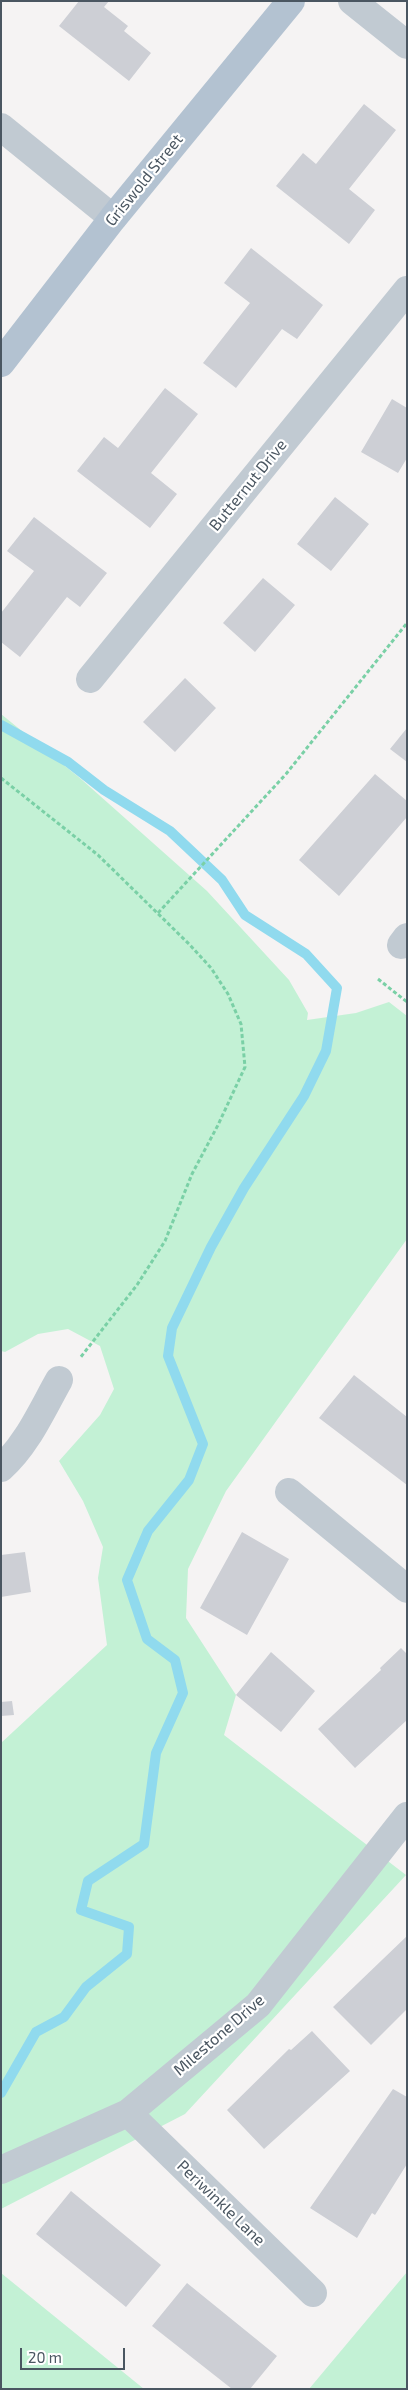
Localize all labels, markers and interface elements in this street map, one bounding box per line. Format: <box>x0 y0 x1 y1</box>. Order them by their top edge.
street label: Griswold Street <box>101 130 187 230</box>
street label: Butternut Drive <box>205 435 291 535</box>
street label: Milestone Drive <box>170 1990 268 2080</box>
street label: Periwinkle Lane <box>173 2156 269 2250</box>
scale bar <box>22 2338 128 2370</box>
text: 20 m <box>28 2348 62 2366</box>

